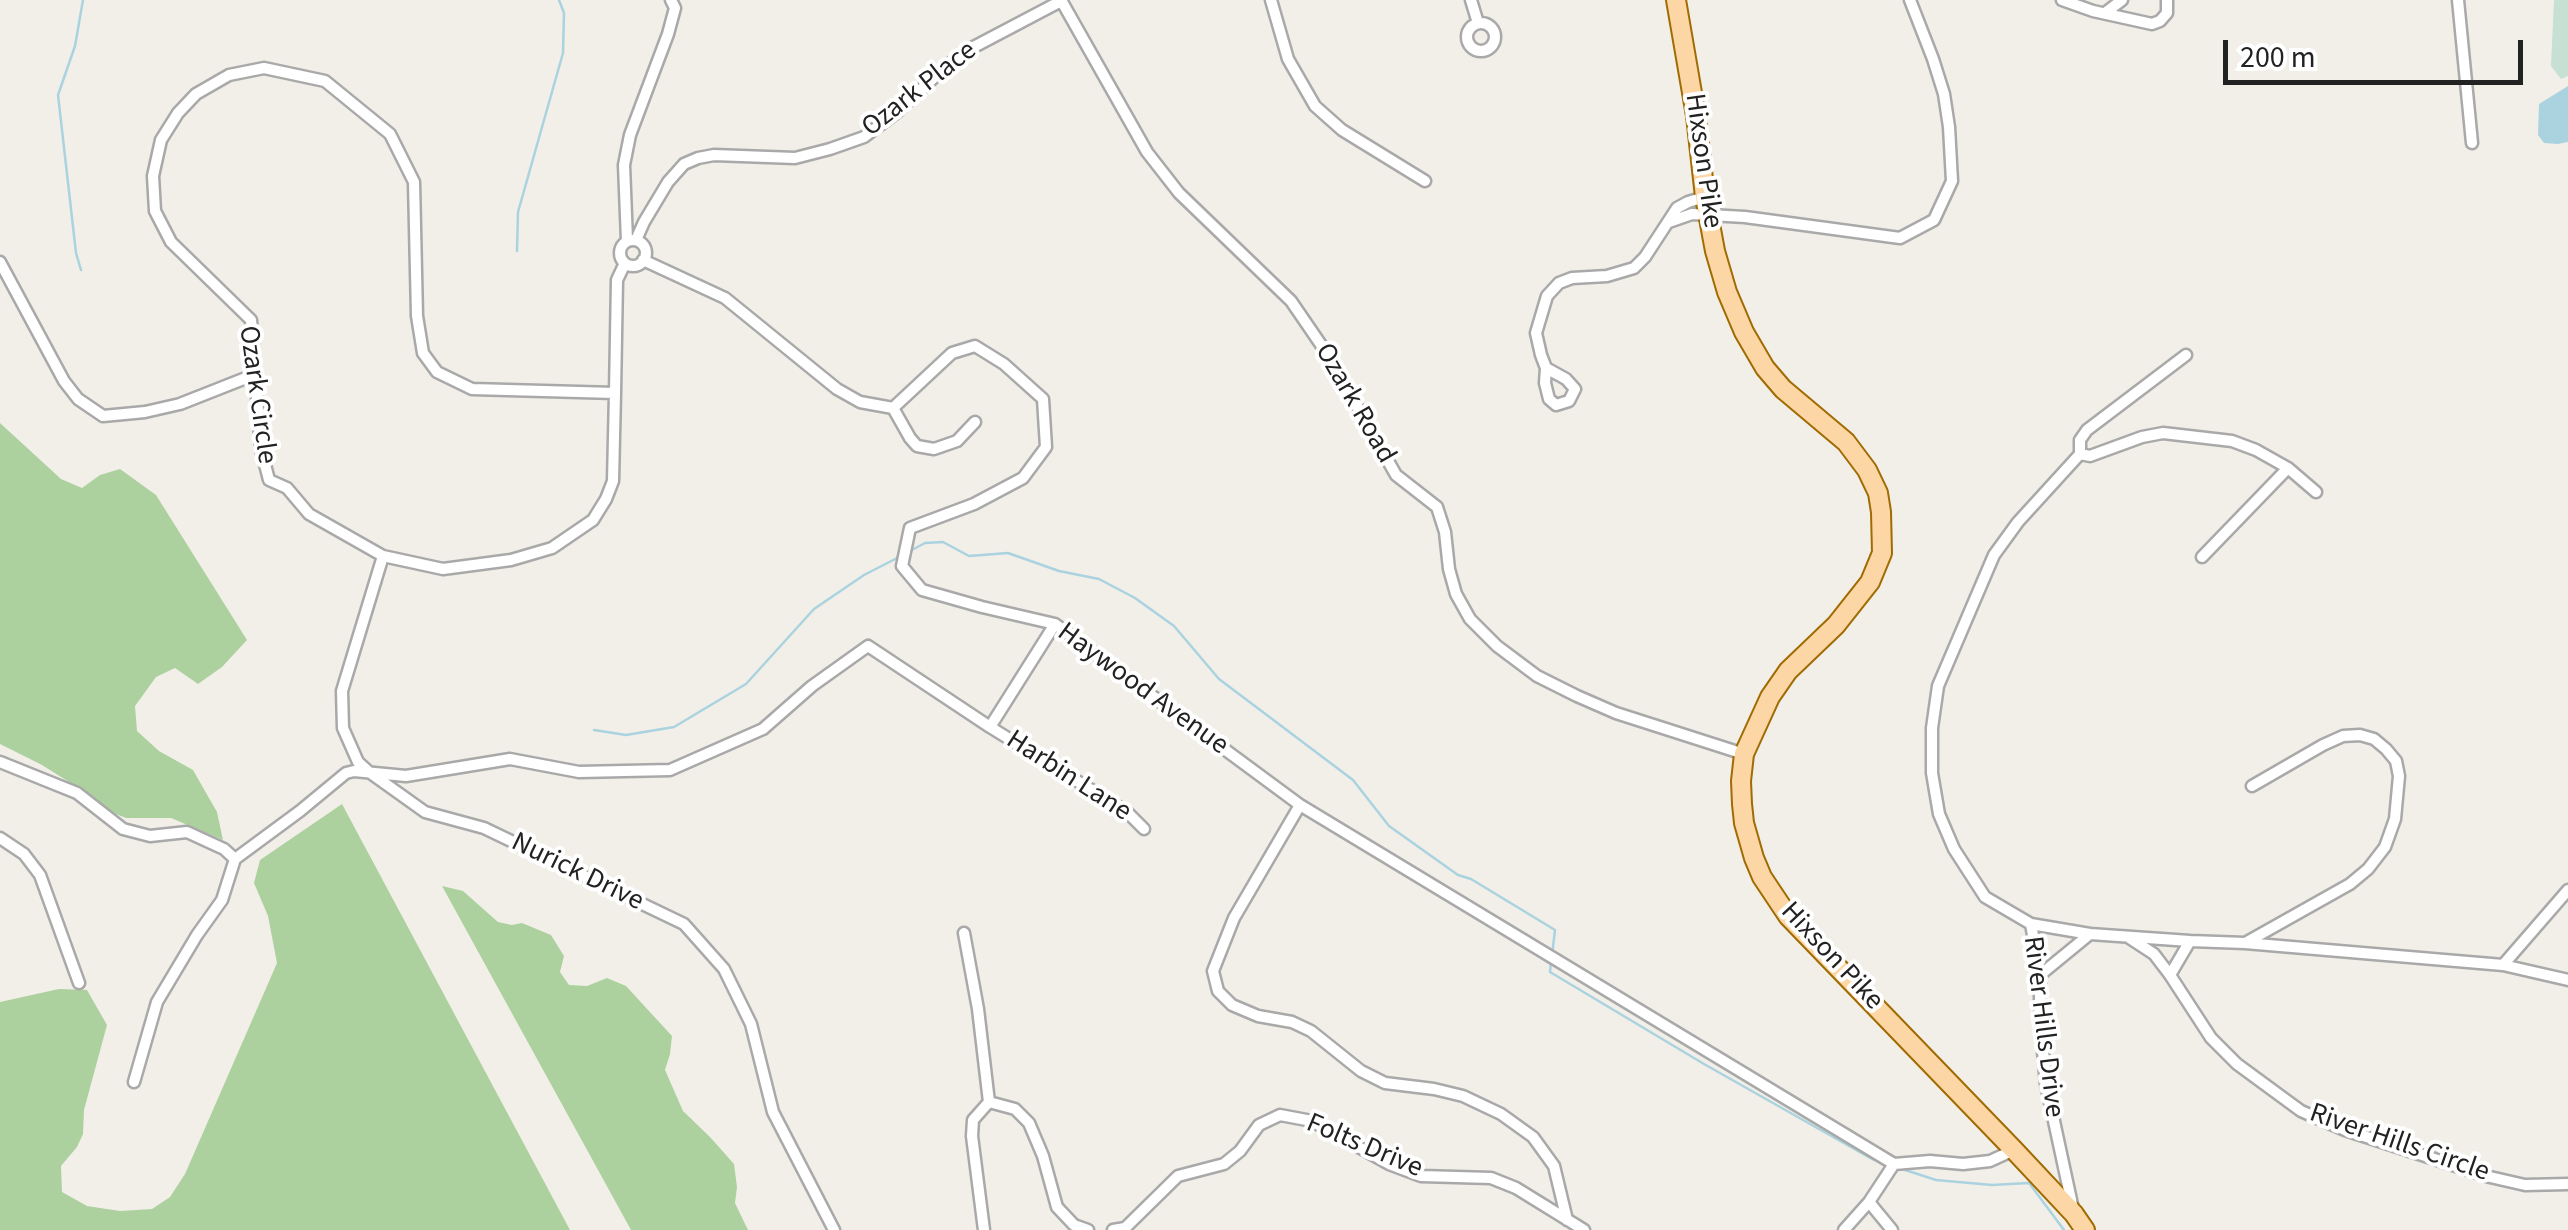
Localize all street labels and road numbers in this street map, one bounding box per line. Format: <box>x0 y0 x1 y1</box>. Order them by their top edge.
street label: Ozark Place <box>856 35 984 145</box>
street label: Hixson Pike <box>1676 92 1728 230</box>
street label: Ozark Circle <box>230 324 282 466</box>
street label: Ozark Road <box>1306 338 1402 470</box>
street label: Haywood Avenue <box>1050 617 1234 763</box>
street label: Harbin Lane <box>999 724 1137 830</box>
street label: Nurick Drive <box>505 827 649 919</box>
street label: Hixson Pike <box>1773 896 1889 1018</box>
street label: River Hills Drive <box>2014 934 2070 1120</box>
street label: River Hills Circle <box>2305 1098 2493 1190</box>
street label: Folts Drive <box>1301 1108 1427 1186</box>

